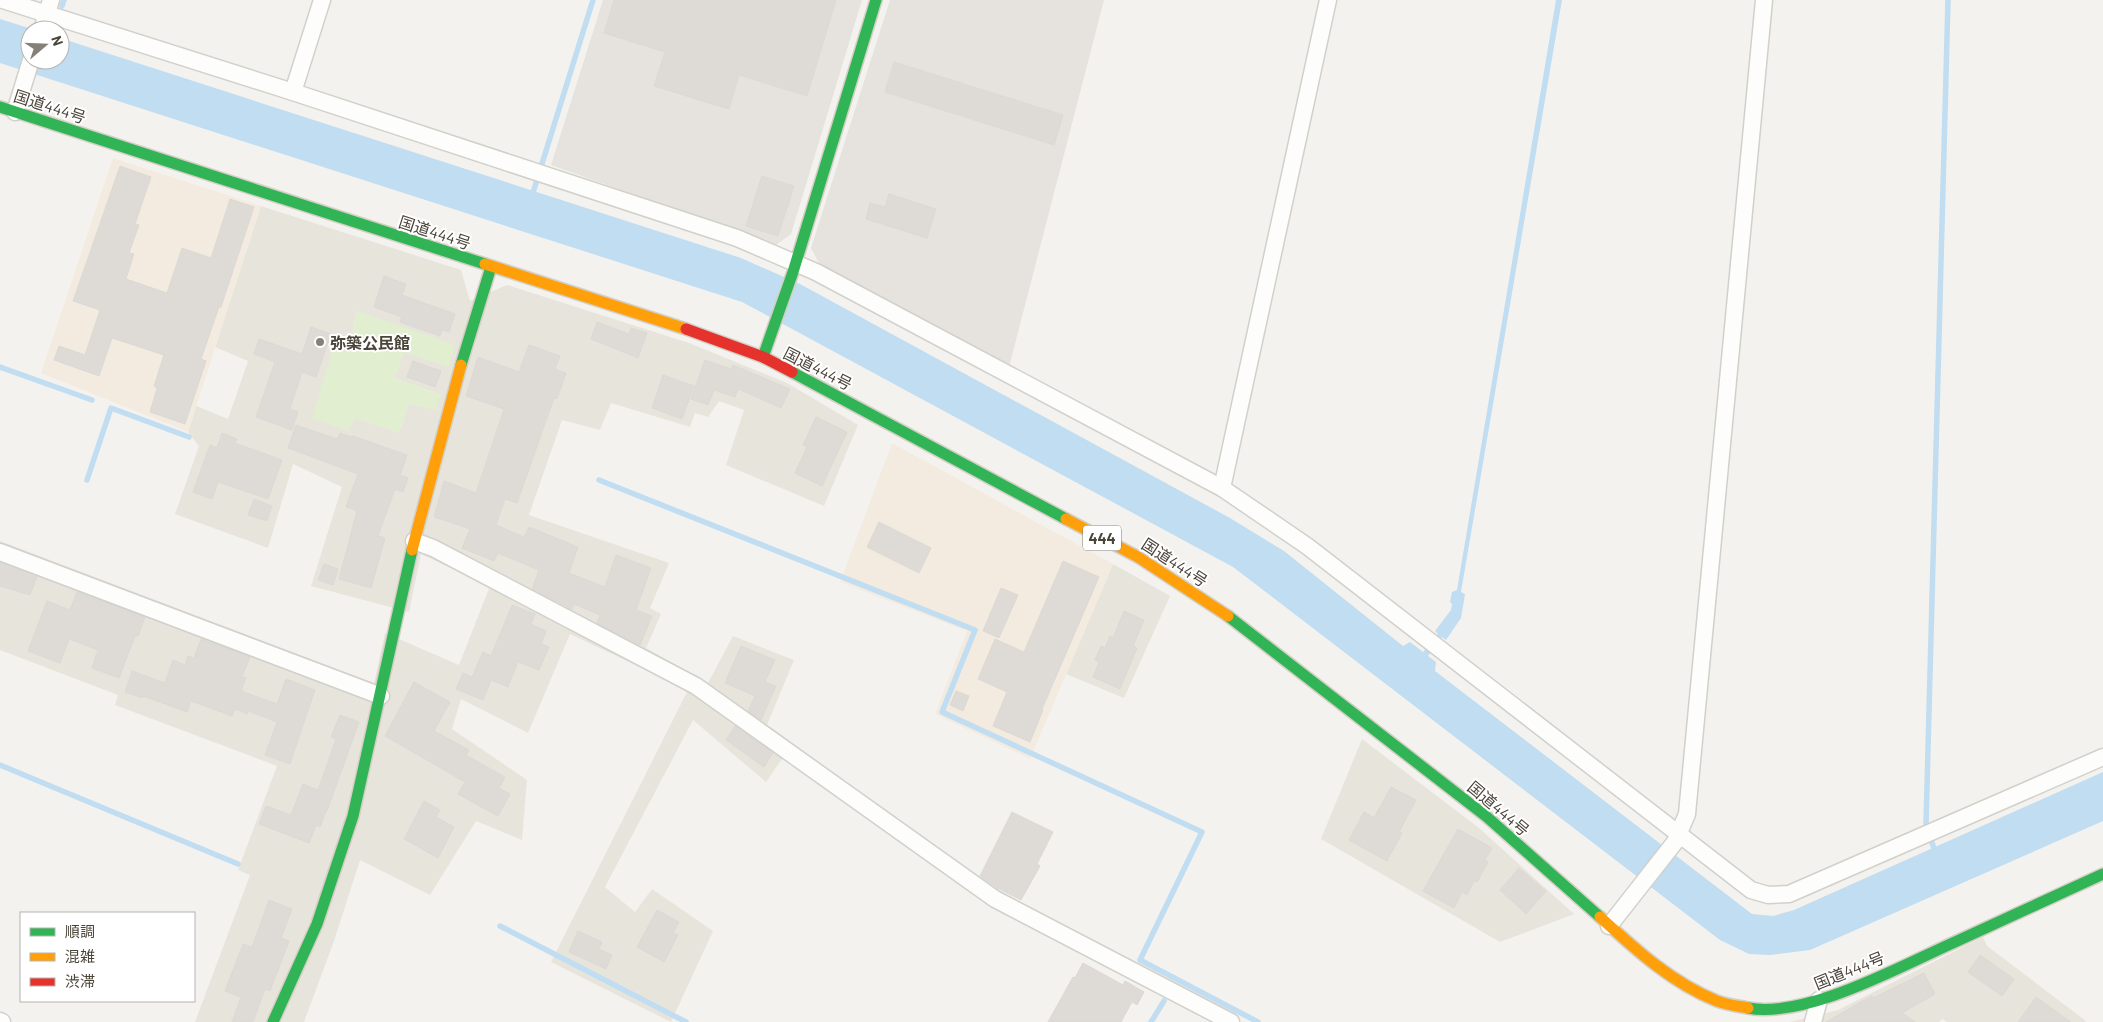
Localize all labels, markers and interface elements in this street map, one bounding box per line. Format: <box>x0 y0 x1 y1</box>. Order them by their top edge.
north arrow <box>20 20 70 70</box>
text: N <box>48 33 67 48</box>
street label: 国道444号 <box>12 85 88 127</box>
street label: 国道444号 <box>397 211 473 253</box>
place label: 弥築公民館 <box>330 333 410 352</box>
marker: 弥築公民館 <box>314 336 326 348</box>
street label: 国道444号 <box>781 343 855 393</box>
road number: 444 <box>1083 526 1121 550</box>
street label: 国道444号 <box>1139 534 1211 590</box>
street label: 国道444号 <box>1464 777 1534 839</box>
legend <box>20 912 195 1002</box>
text: 順調 <box>65 922 95 940</box>
text: 混雑 <box>65 947 95 965</box>
street label: 国道444号 <box>1811 947 1887 993</box>
text: 渋滞 <box>65 972 95 990</box>

